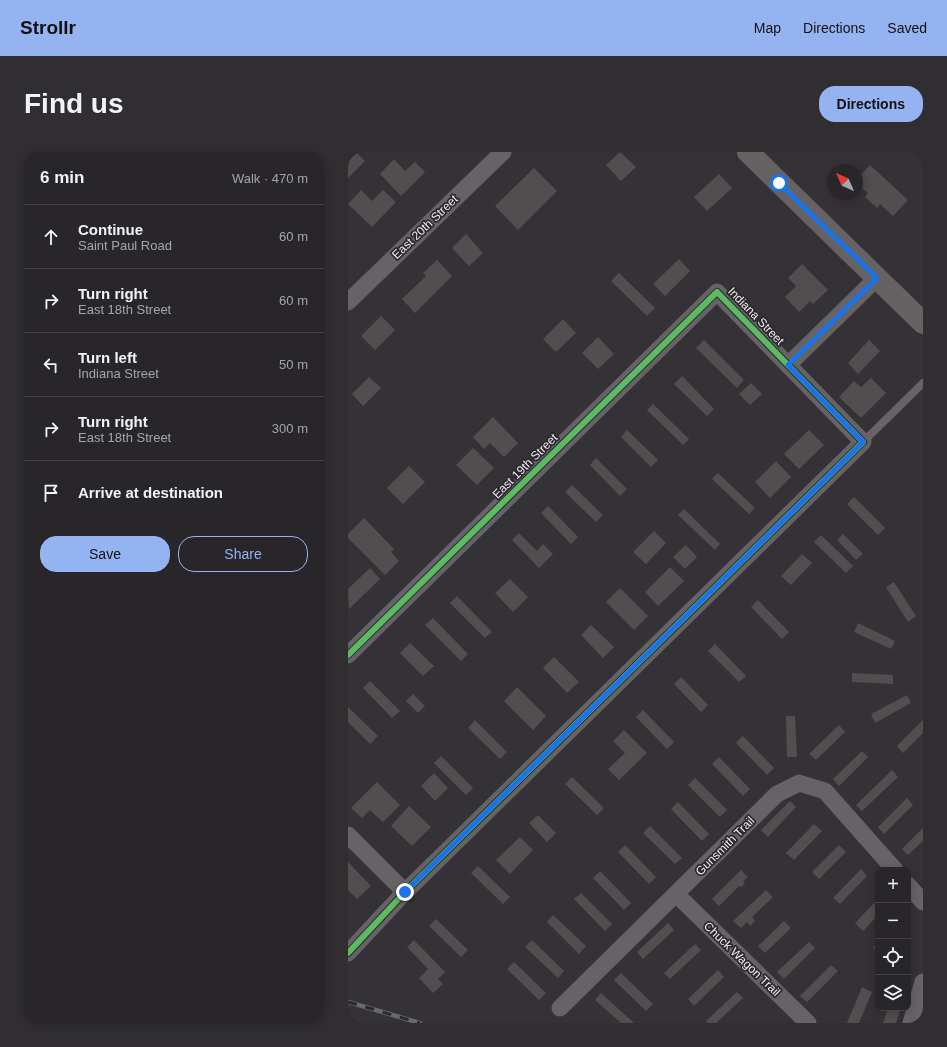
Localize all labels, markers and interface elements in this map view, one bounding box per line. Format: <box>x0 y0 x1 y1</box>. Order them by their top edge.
text: Strollr <box>20 17 76 38</box>
text: Map <box>754 20 781 36</box>
text: Directions <box>803 20 865 36</box>
text: Saved <box>887 20 927 36</box>
button: Directions <box>819 86 923 122</box>
text: Find us <box>24 88 124 119</box>
north arrow <box>827 164 863 200</box>
text: 6 min <box>40 168 84 187</box>
text: Walk · 470 m <box>232 171 308 186</box>
route start <box>770 174 788 192</box>
street label: East 20th Street <box>389 192 461 262</box>
text: Continue <box>78 221 143 238</box>
icon: ahead <box>40 226 62 248</box>
text: 60 m <box>279 229 308 244</box>
text: Saint Paul Road <box>78 238 172 253</box>
street label: Indiana Street <box>725 284 787 348</box>
text: Turn right <box>78 285 148 302</box>
icon: right <box>40 290 62 312</box>
text: 60 m <box>279 293 308 308</box>
text: East 18th Street <box>78 302 171 317</box>
text: Turn left <box>78 349 137 366</box>
icon: left <box>40 354 62 376</box>
text: 50 m <box>279 357 308 372</box>
text: Indiana Street <box>78 366 159 381</box>
text: Turn right <box>78 413 148 430</box>
icon: right <box>40 418 62 440</box>
text: 300 m <box>272 421 308 436</box>
text: East 18th Street <box>78 430 171 445</box>
street label: East 19th Street <box>490 430 561 501</box>
icon: arrive <box>40 482 62 504</box>
text: Arrive at destination <box>78 484 223 501</box>
button: Save <box>40 536 170 572</box>
button: Share <box>178 536 308 572</box>
street label: Gunsmith Trail <box>693 814 757 878</box>
map controls <box>875 867 911 1011</box>
button: + <box>875 867 911 903</box>
route end <box>396 883 414 901</box>
button: − <box>875 903 911 939</box>
street label: Chuck Wagon Trail <box>701 919 783 999</box>
button: locate <box>875 939 911 975</box>
button: layers <box>875 975 911 1011</box>

